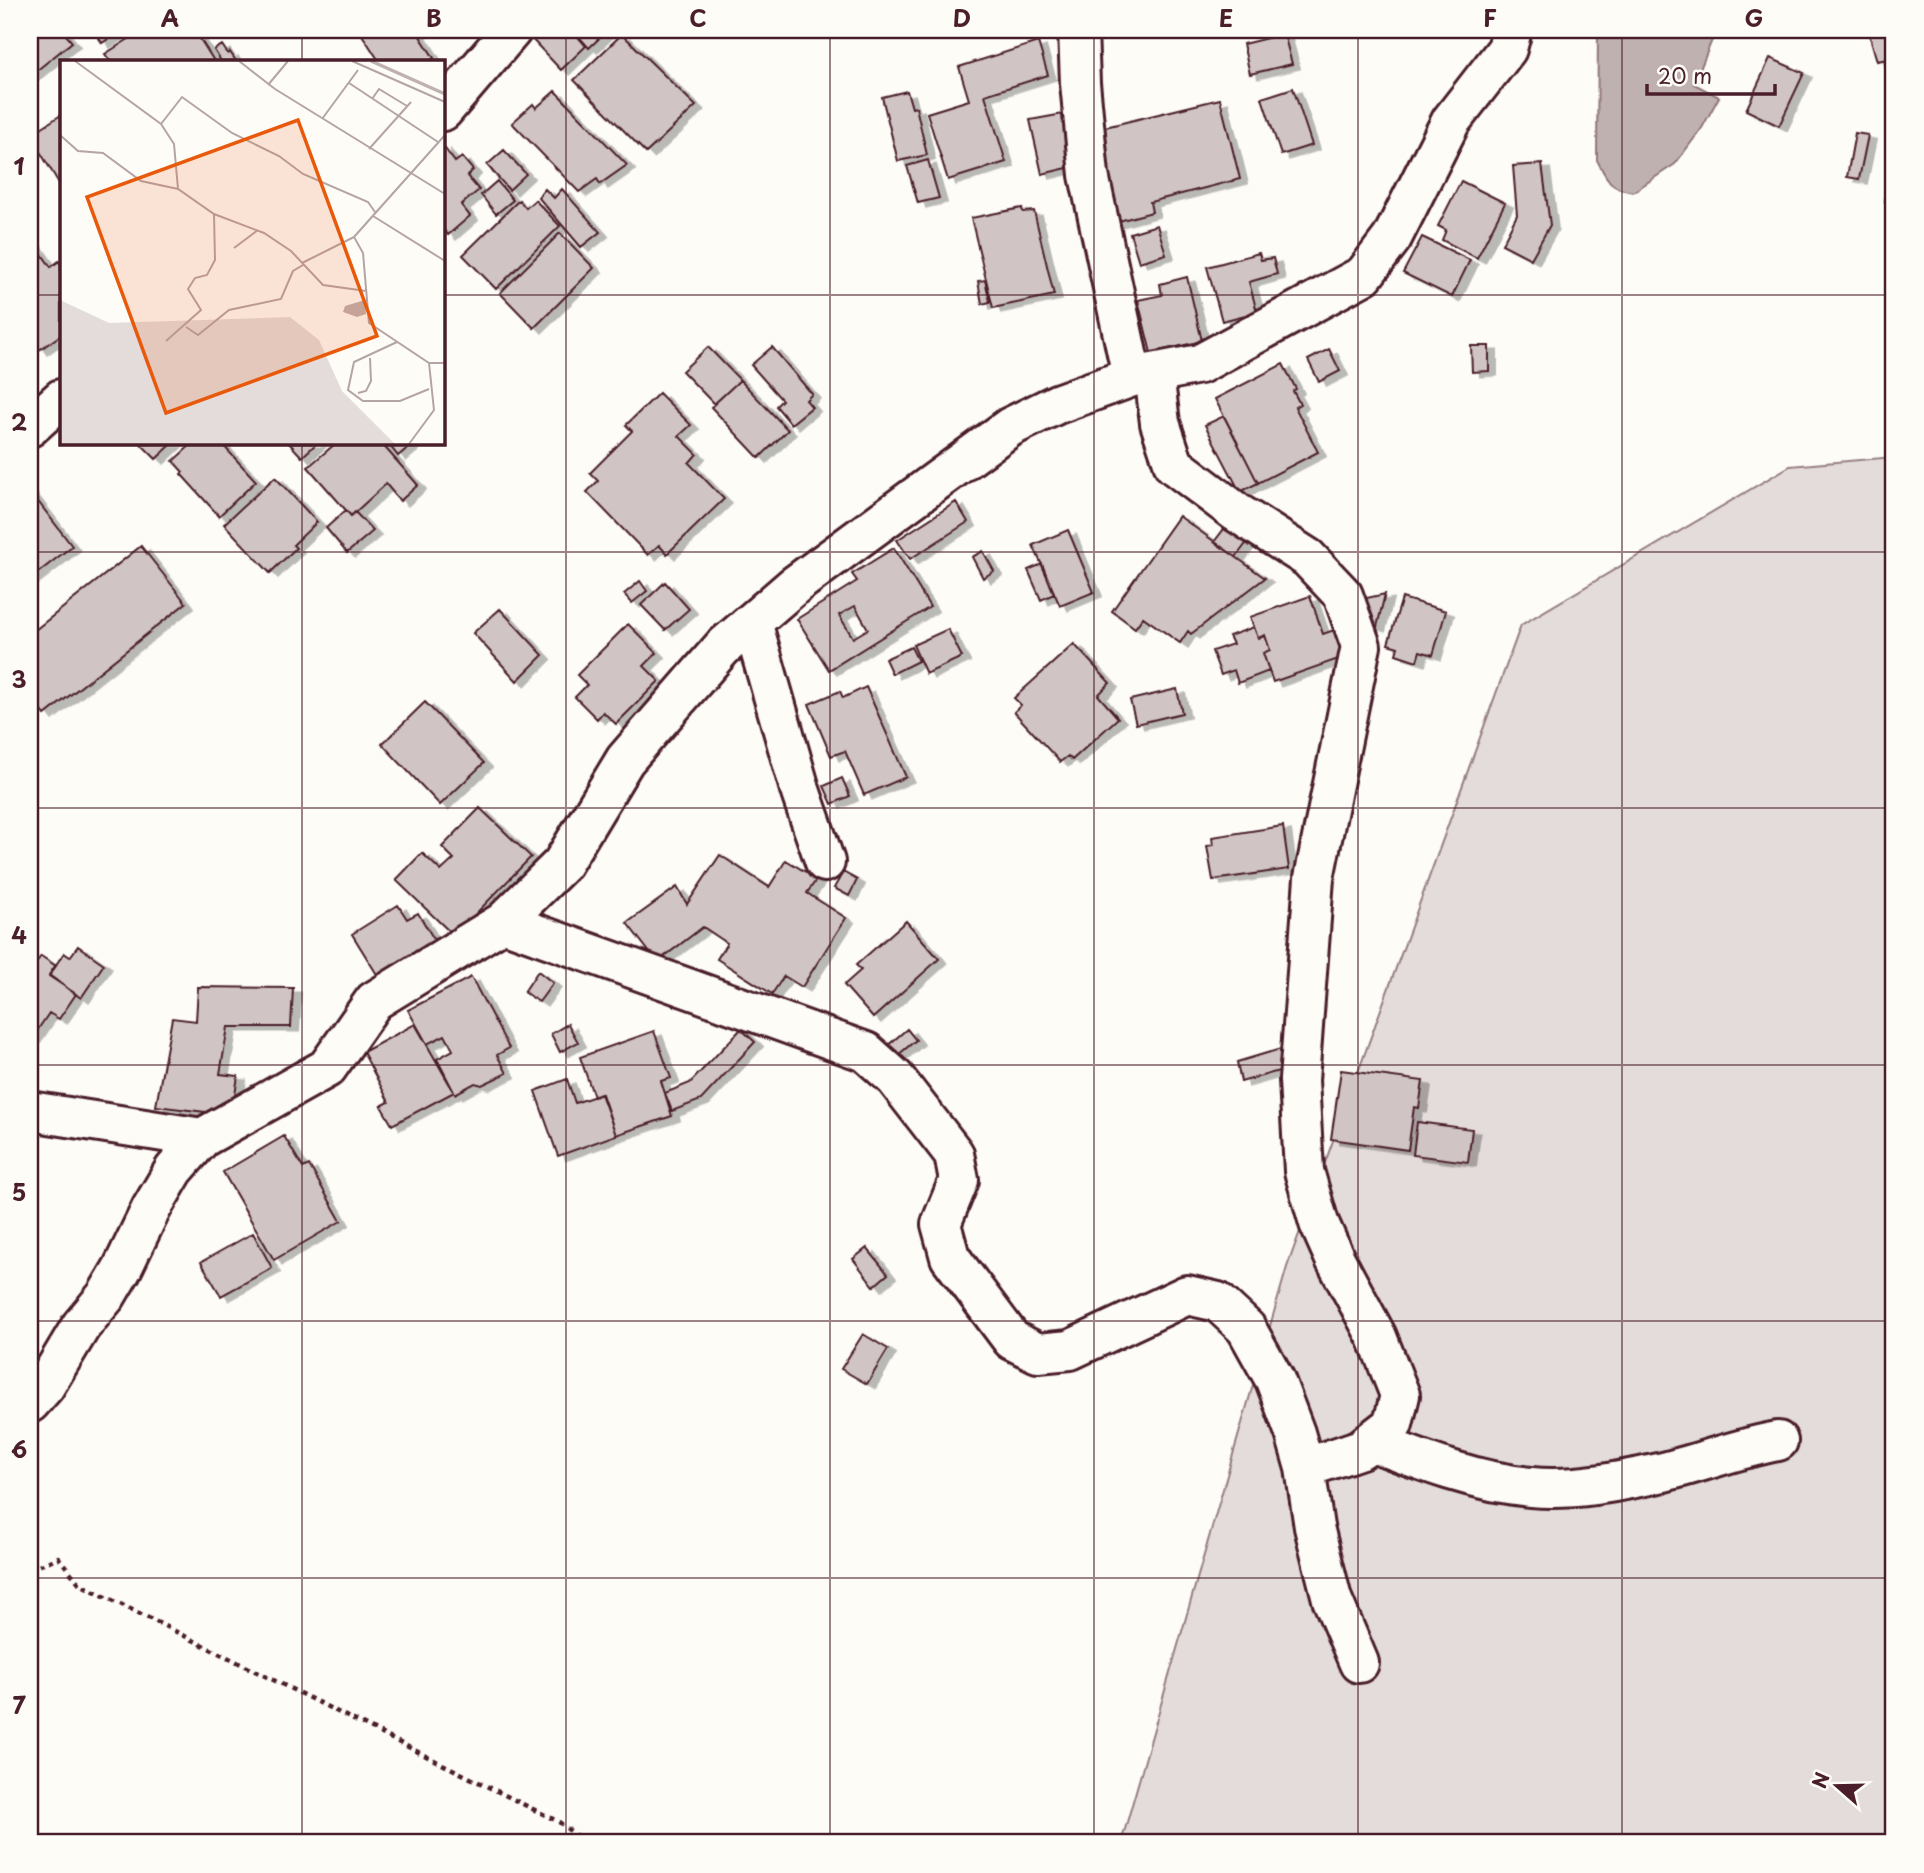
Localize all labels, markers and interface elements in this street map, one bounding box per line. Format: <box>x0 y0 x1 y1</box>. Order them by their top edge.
text: A <box>161 0 179 35</box>
text: B <box>426 0 442 35</box>
text: C <box>689 0 707 35</box>
text: D <box>953 0 971 35</box>
text: E <box>1219 0 1233 35</box>
text: F <box>1483 0 1497 35</box>
text: G <box>1745 0 1763 35</box>
scale bar <box>1647 52 1775 96</box>
text: 20 m <box>1658 59 1712 91</box>
inset map <box>60 60 444 444</box>
text: 1 <box>14 148 25 183</box>
text: 2 <box>11 404 27 439</box>
text: 3 <box>11 661 27 696</box>
text: 4 <box>11 917 27 952</box>
text: 5 <box>12 1174 26 1209</box>
text: 6 <box>11 1431 27 1466</box>
text: 7 <box>12 1687 26 1722</box>
north arrow <box>1801 1750 1871 1820</box>
text: N <box>1804 1768 1836 1792</box>

